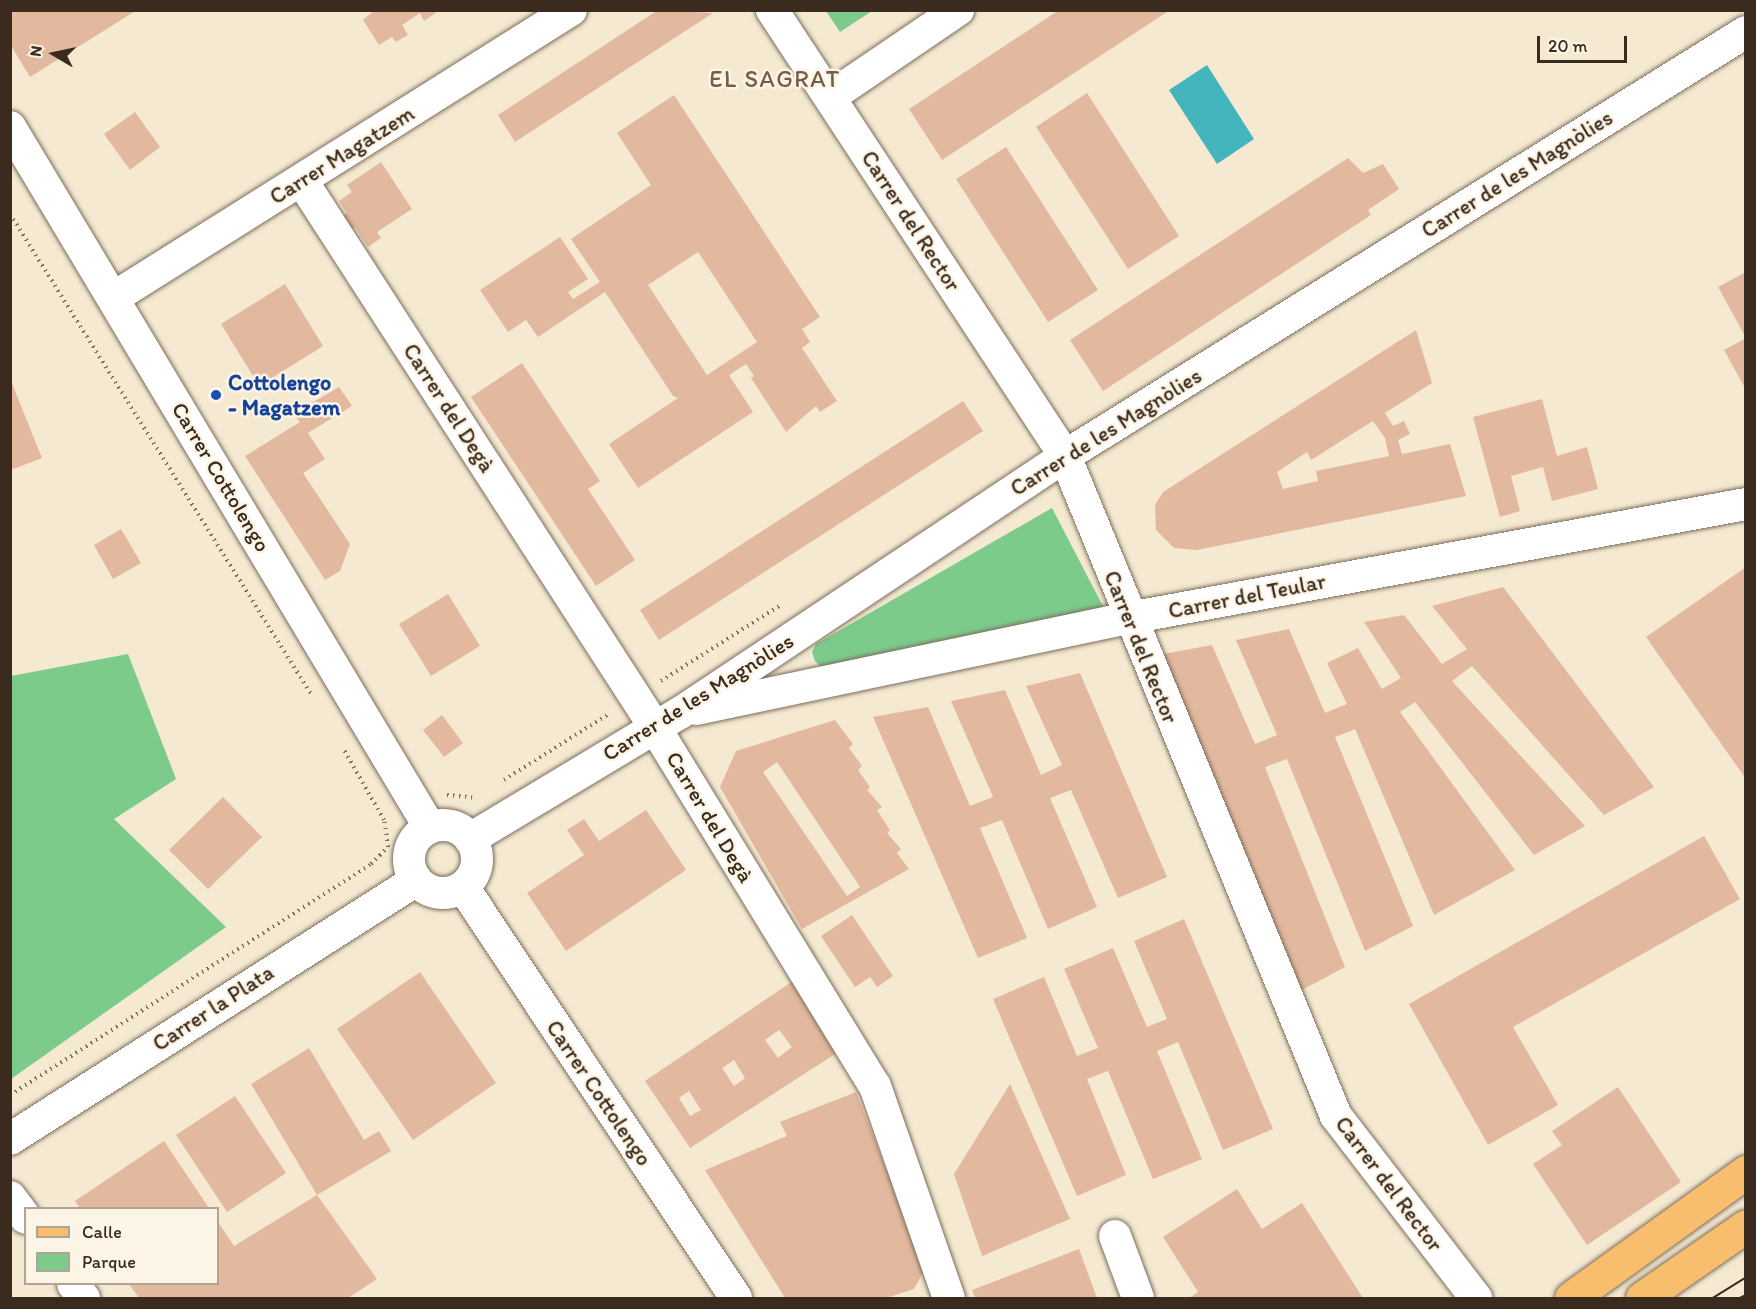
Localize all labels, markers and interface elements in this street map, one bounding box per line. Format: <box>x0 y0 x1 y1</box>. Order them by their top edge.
north arrow <box>24 24 84 84</box>
scale bar <box>1540 24 1630 62</box>
text: 20 m <box>1548 35 1588 57</box>
text: N <box>25 44 46 58</box>
district label: EL SAGRAT <box>708 65 842 93</box>
street label: Carrer Magatzem <box>265 100 419 210</box>
street label: Carrer de les Magnòlies <box>1416 104 1618 244</box>
street label: Carrer del Rector <box>856 146 966 296</box>
street label: Carrer del Degà <box>398 339 500 477</box>
street label: Carrer de les Magnòlies <box>1005 362 1207 502</box>
place label: Cottolengo - Magatzem <box>228 369 340 420</box>
marker: Cottolengo - Magatzem <box>209 388 223 402</box>
street label: Carrer Cottolengo <box>166 397 276 557</box>
street label: Carrer del Rector <box>1098 567 1184 727</box>
street label: Carrer del Teular <box>1166 568 1328 624</box>
street label: Carrer de les Magnòlies <box>597 627 799 767</box>
street label: Carrer del Degà <box>661 747 759 887</box>
street label: Carrer la Plata <box>148 959 278 1057</box>
street label: Carrer Cottolengo <box>540 1015 658 1171</box>
street label: Carrer del Rector <box>1330 1111 1448 1257</box>
legend <box>24 1207 219 1285</box>
text: Calle <box>82 1221 122 1243</box>
text: Parque <box>82 1251 136 1273</box>

